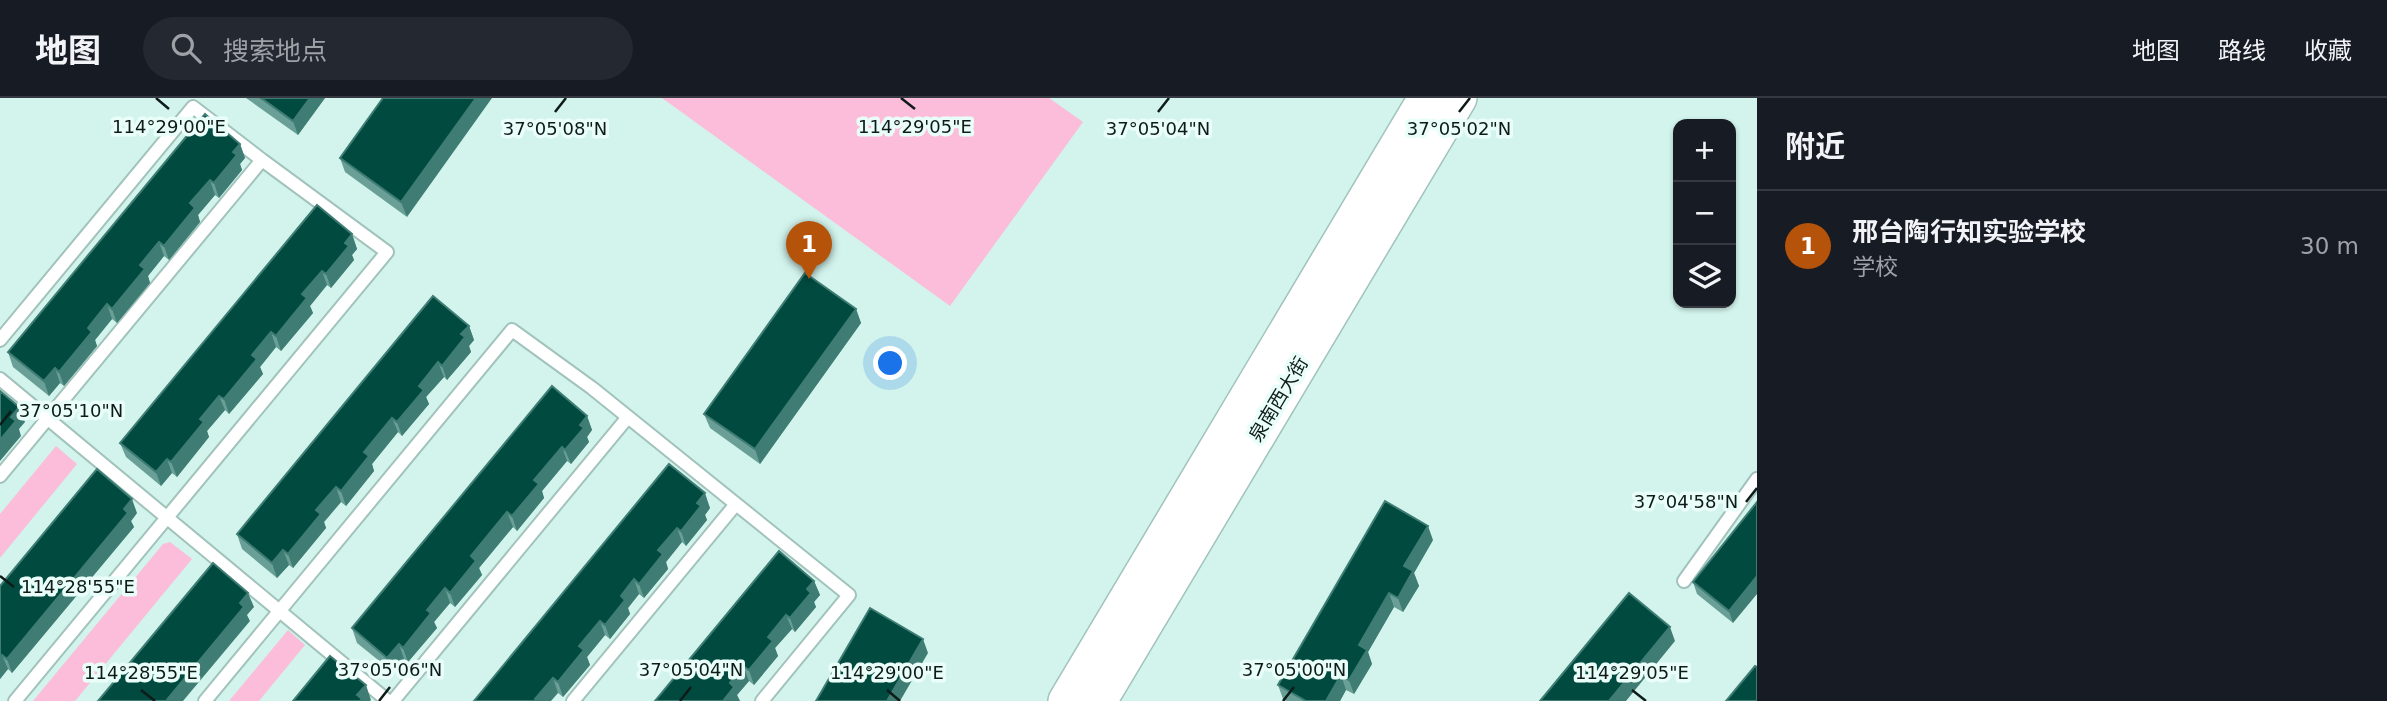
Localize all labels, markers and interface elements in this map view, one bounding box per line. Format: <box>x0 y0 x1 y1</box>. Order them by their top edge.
search box <box>143 17 633 80</box>
icon: search <box>167 29 205 67</box>
text: 地图 <box>35 31 101 70</box>
text: 搜索地点 <box>223 36 327 66</box>
text: 地图 <box>2132 37 2180 65</box>
text: 路线 <box>2218 37 2266 65</box>
text: 收藏 <box>2304 37 2352 65</box>
text: 114°29'00"E <box>112 116 226 137</box>
text: 114°29'05"E <box>858 116 972 137</box>
text: 37°05'08"N <box>503 118 607 139</box>
text: 37°05'04"N <box>1106 118 1210 139</box>
text: 37°05'02"N <box>1407 118 1511 139</box>
map controls <box>1673 119 1736 308</box>
button: + <box>1673 119 1736 182</box>
text: 附近 <box>1785 129 1845 164</box>
button: − <box>1673 182 1736 245</box>
text: 邢台陶行知实验学校 <box>1852 217 2086 247</box>
pin: 1 <box>786 221 832 279</box>
text: 1 <box>1800 233 1816 259</box>
text: 30 m <box>2300 233 2359 259</box>
button: layers <box>1673 245 1736 308</box>
text: 学校 <box>1852 254 1898 280</box>
your location <box>873 346 907 380</box>
street label: 泉南西大街 <box>1244 353 1312 445</box>
text: 37°05'10"N <box>19 400 123 421</box>
text: 37°04'58"N <box>1634 491 1738 512</box>
text: 114°28'55"E <box>21 576 135 597</box>
text: 37°05'06"N <box>338 659 442 680</box>
text: 37°05'04"N <box>639 659 743 680</box>
text: 37°05'00"N <box>1242 659 1346 680</box>
text: 114°28'55"E <box>84 662 198 683</box>
text: 114°29'00"E <box>830 662 944 683</box>
text: 114°29'05"E <box>1575 662 1689 683</box>

